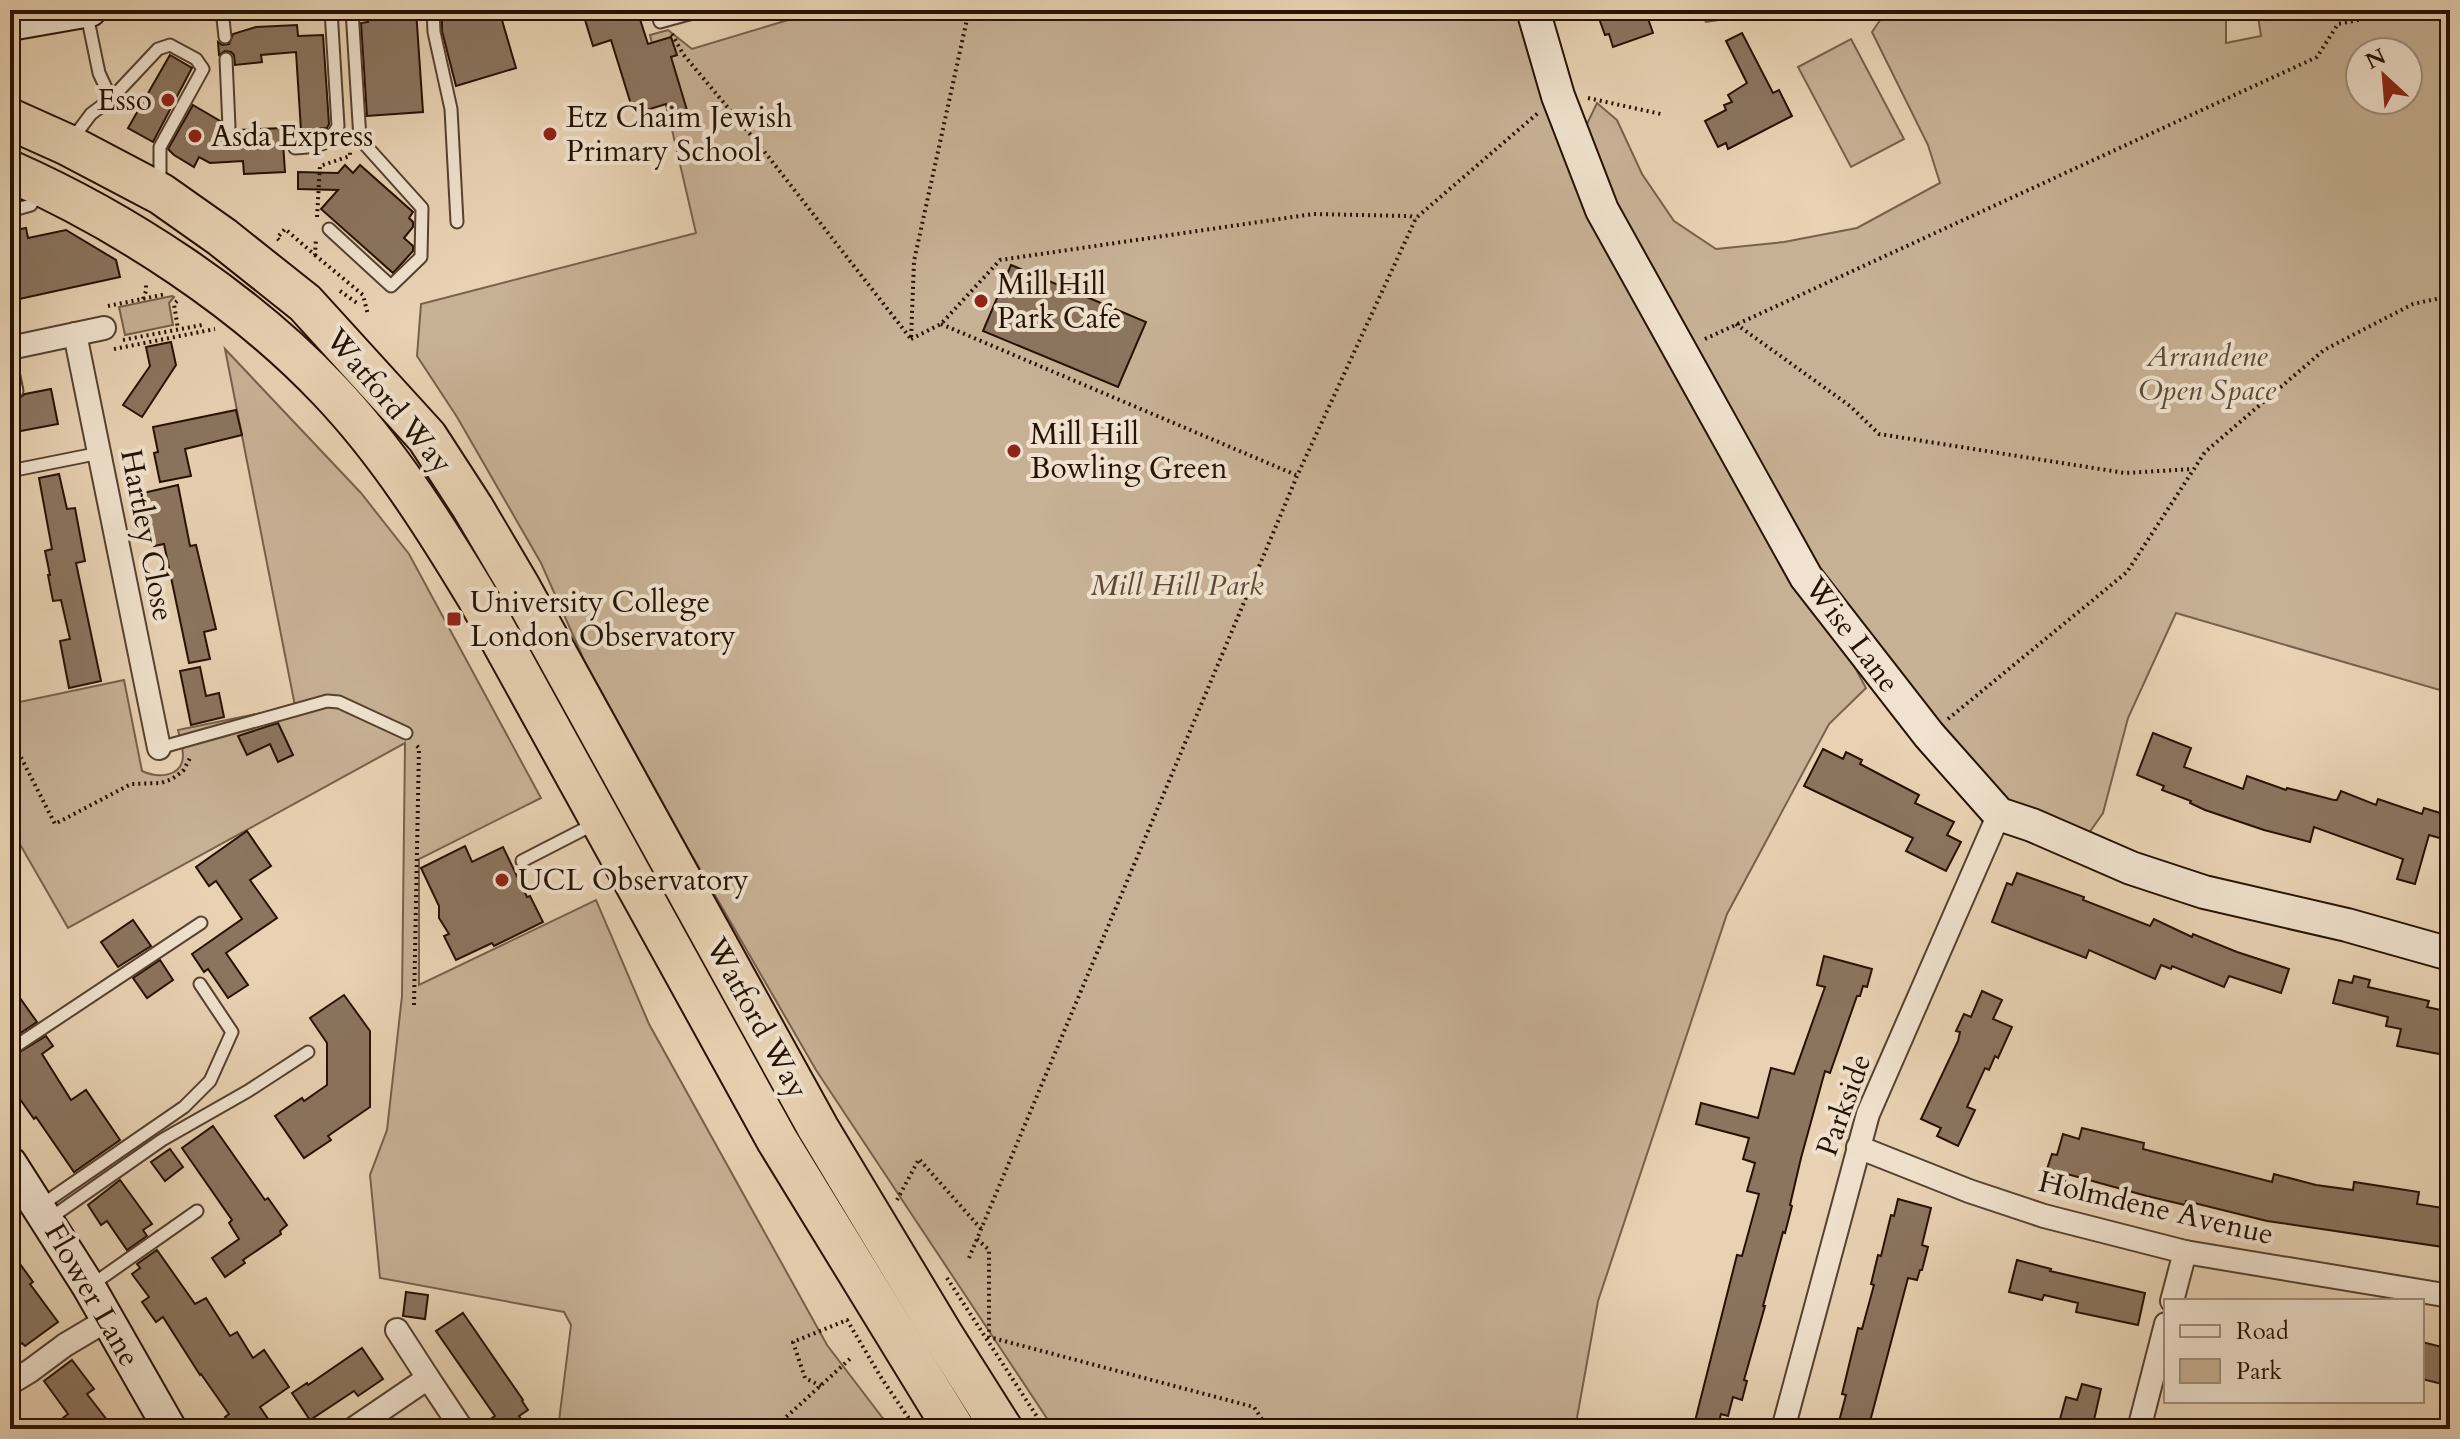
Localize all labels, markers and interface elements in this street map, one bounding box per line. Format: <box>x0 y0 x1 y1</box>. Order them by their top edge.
north arrow <box>2344 36 2424 116</box>
text: N <box>2361 41 2391 77</box>
place label: Esso <box>97 80 152 121</box>
marker: Esso <box>159 91 177 109</box>
place label: Etz Chaim Jewish Primary School <box>566 97 793 172</box>
place label: Asda Express <box>211 116 373 157</box>
marker: Etz Chaim Jewish Primary School <box>541 125 559 143</box>
marker: Asda Express <box>186 127 204 145</box>
place label: Mill Hill Park Cafe <box>997 264 1121 339</box>
marker: Mill Hill Park Cafe <box>972 292 990 310</box>
street label: Watford Way <box>315 319 462 482</box>
park label: Arrandene Open Space <box>2138 336 2277 411</box>
place label: Mill Hill Bowling Green <box>1030 414 1228 489</box>
marker: Mill Hill Bowling Green <box>1005 442 1023 460</box>
street label: Hartley Close <box>110 446 184 624</box>
park label: Mill Hill Park <box>1090 565 1264 606</box>
street label: Wise Lane <box>1794 568 1909 701</box>
place label: University College London Observatory <box>470 582 736 657</box>
marker: University College London Observatory <box>445 610 463 628</box>
place label: UCL Observatory <box>518 860 749 901</box>
marker: UCL Observatory <box>493 871 511 889</box>
street label: Watford Way <box>695 929 818 1106</box>
street label: Parkside <box>1807 1048 1881 1162</box>
street label: Holmdene Avenue <box>2035 1161 2277 1255</box>
street label: Flower Lane <box>34 1216 150 1374</box>
legend <box>2164 1299 2424 1403</box>
text: Road <box>2236 1315 2289 1348</box>
text: Park <box>2236 1355 2282 1388</box>

